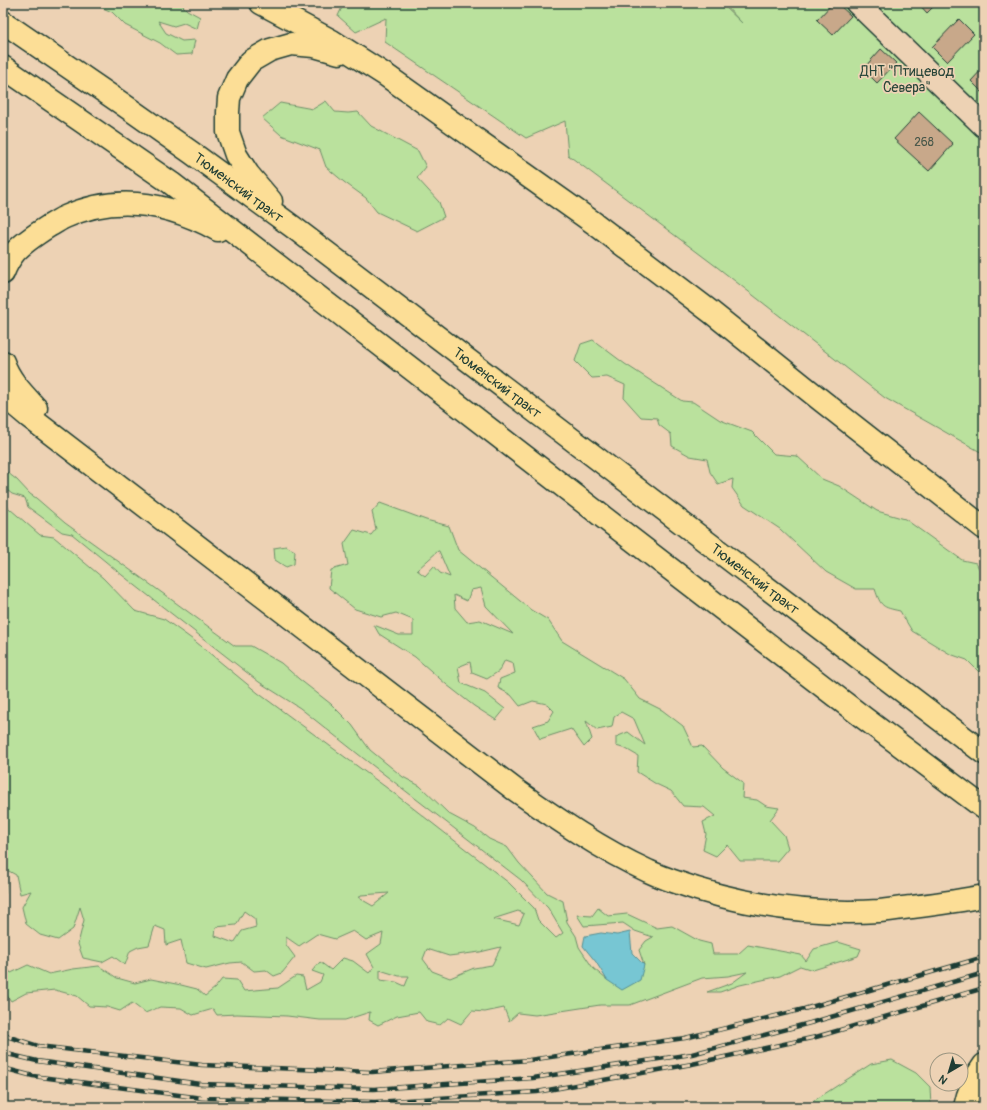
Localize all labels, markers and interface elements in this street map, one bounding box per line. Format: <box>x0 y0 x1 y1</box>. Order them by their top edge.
park label: ДНТ "Птицевод Севера" <box>859 63 955 96</box>
house number: 268 <box>914 135 934 150</box>
street label: Тюменский тракт <box>191 149 287 226</box>
street label: Тюменский тракт <box>449 344 545 422</box>
street label: Тюменский тракт <box>707 540 802 618</box>
north arrow <box>929 1052 969 1092</box>
text: N <box>936 1072 950 1087</box>

